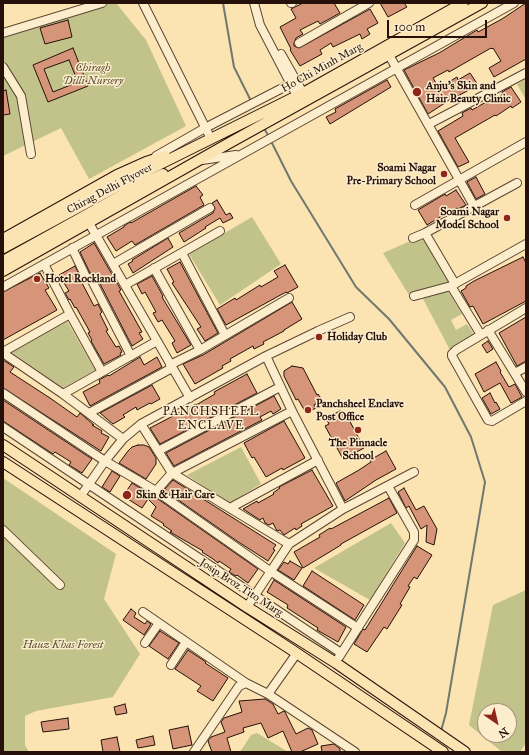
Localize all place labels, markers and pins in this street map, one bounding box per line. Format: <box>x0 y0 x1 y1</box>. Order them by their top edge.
place label: Anju's Skin and Hair Beauty Clinic <box>426 79 511 105</box>
marker: Anju's Skin and Hair Beauty Clinic <box>411 86 423 98</box>
place label: Soami Nagar Pre-Primary School <box>346 161 436 187</box>
marker: Soami Nagar Pre-Primary School <box>439 169 449 179</box>
place label: Soami Nagar Model School <box>435 205 499 231</box>
marker: Soami Nagar Model School <box>502 213 512 223</box>
place label: Hotel Rockland <box>45 272 116 286</box>
marker: Hotel Rockland <box>32 274 42 284</box>
place label: Holiday Club <box>327 330 387 344</box>
marker: Holiday Club <box>314 332 324 342</box>
place label: Panchsheel Enclave Post Office <box>316 397 404 423</box>
marker: Panchsheel Enclave Post Office <box>303 405 313 415</box>
marker: The Pinnacle School <box>353 425 363 435</box>
place label: The Pinnacle School <box>329 436 387 462</box>
place label: Skin & Hair Care <box>136 488 215 502</box>
marker: Skin & Hair Care <box>121 489 133 501</box>

